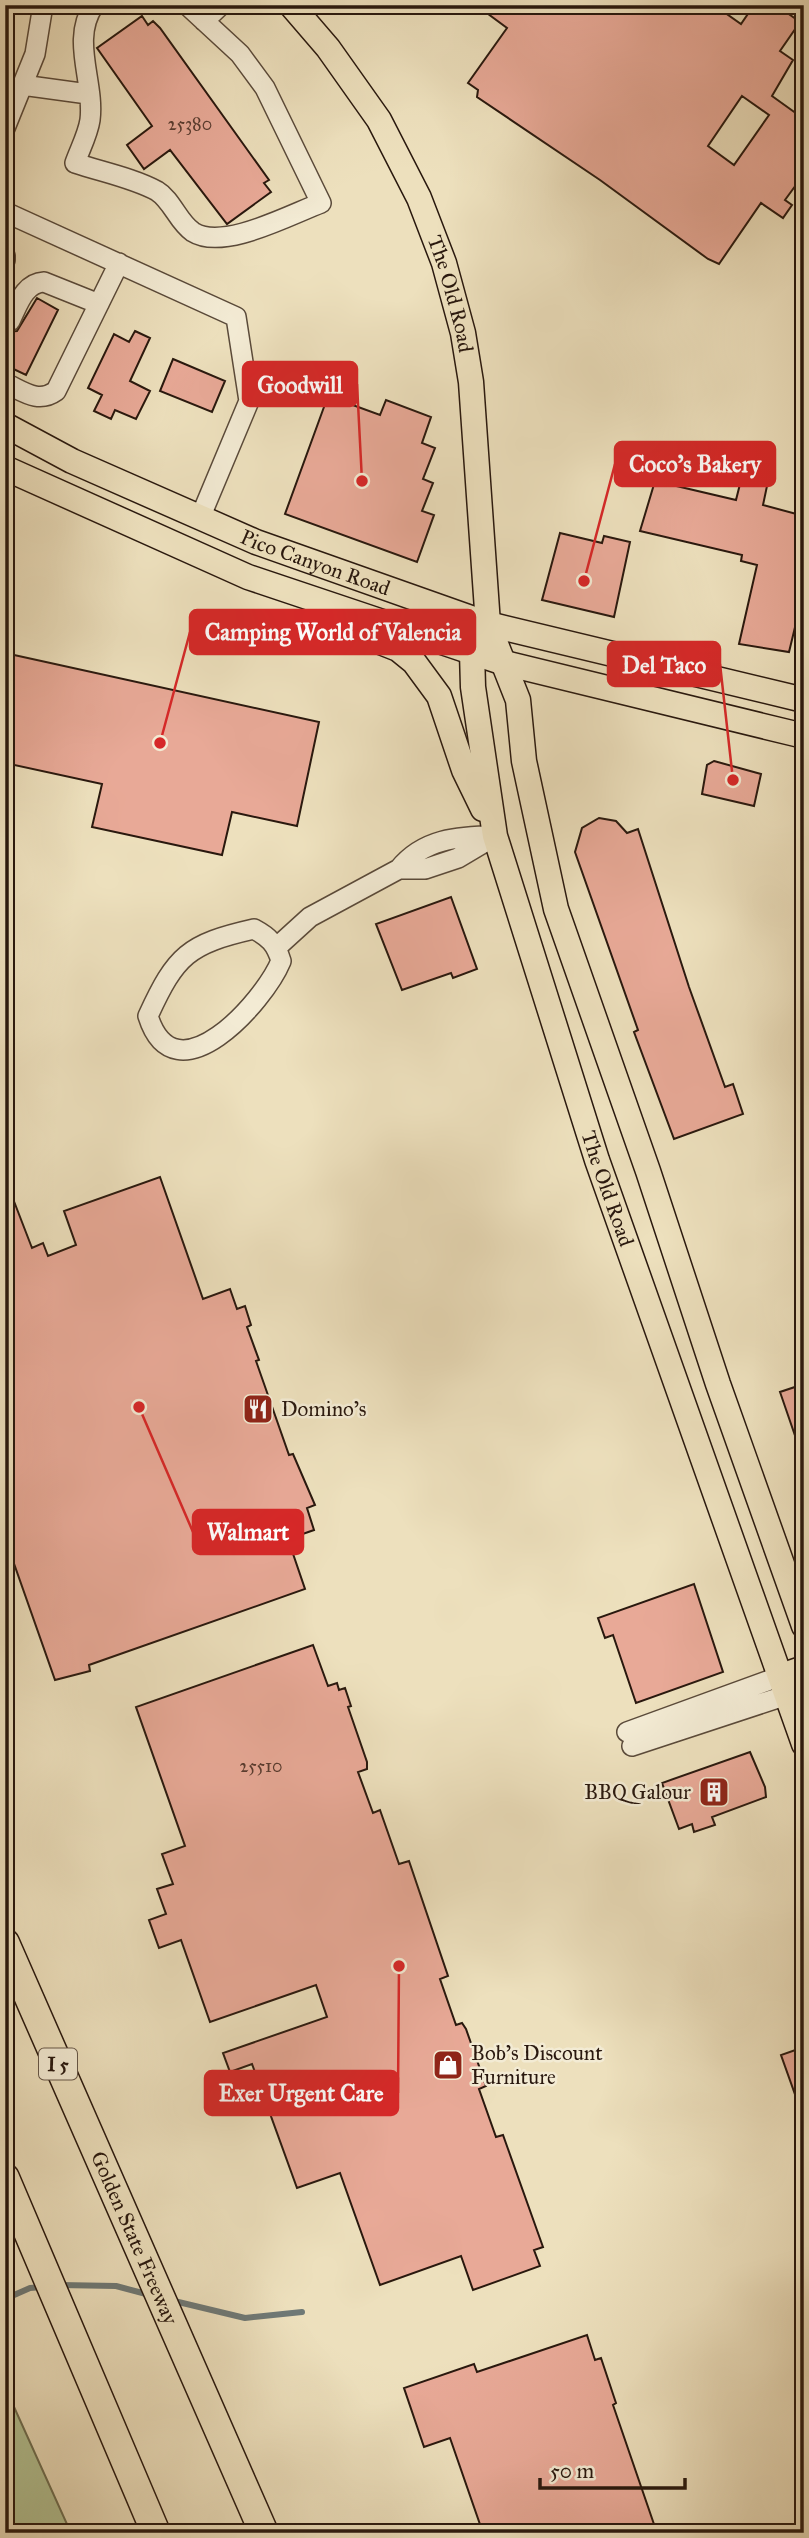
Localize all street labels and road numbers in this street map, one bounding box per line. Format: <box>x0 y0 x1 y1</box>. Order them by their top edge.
street label: The Old Road <box>422 232 479 355</box>
street label: Pico Canyon Road <box>236 524 394 602</box>
street label: The Old Road <box>576 1128 640 1250</box>
road number: I 5 <box>39 2048 77 2080</box>
street label: Golden State Freeway <box>85 2147 184 2330</box>

